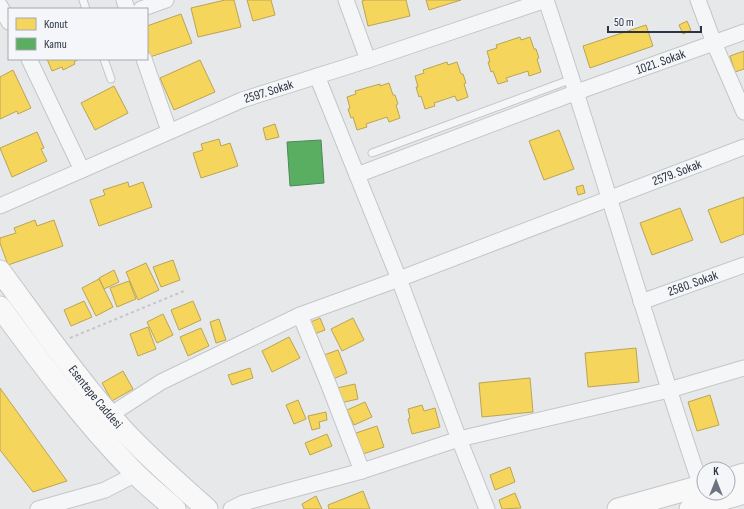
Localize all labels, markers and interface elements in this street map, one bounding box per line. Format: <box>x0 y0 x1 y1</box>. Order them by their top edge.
legend <box>8 8 148 60</box>
scale bar <box>608 8 701 34</box>
text: 50 m <box>614 15 634 30</box>
text: Konut <box>44 17 68 32</box>
text: Kamu <box>44 37 67 52</box>
street label: 1021. Sokak <box>634 46 687 78</box>
street label: 2597. Sokak <box>242 76 295 107</box>
street label: 2579. Sokak <box>650 156 704 189</box>
street label: 2580. Sokak <box>665 267 720 300</box>
street label: Esentepe Caddesi <box>65 362 126 432</box>
north arrow <box>696 461 736 501</box>
text: K <box>713 465 719 478</box>

